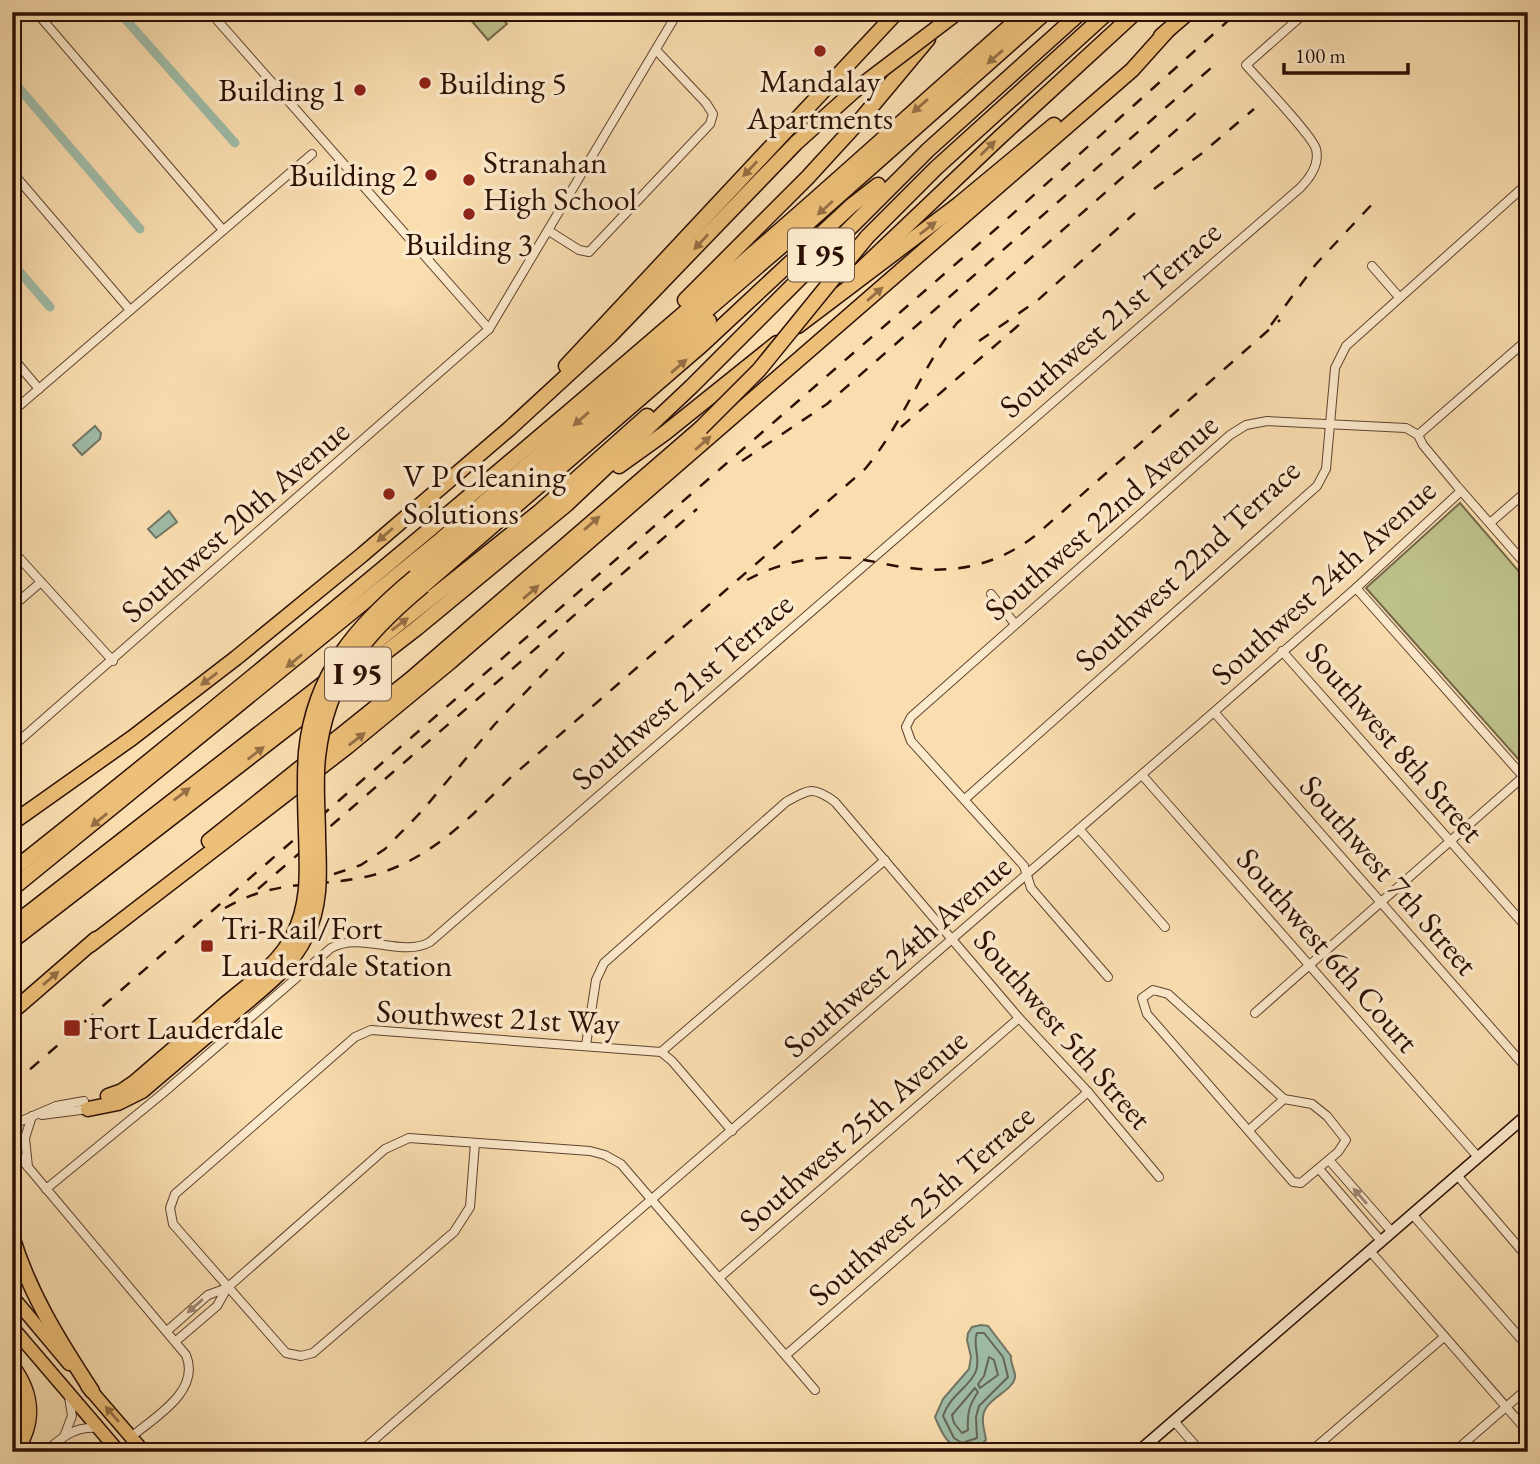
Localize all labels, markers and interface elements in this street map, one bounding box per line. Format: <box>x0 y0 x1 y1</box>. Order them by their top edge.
scale bar <box>1284 32 1409 76</box>
text: 100 m <box>1295 42 1346 69</box>
marker: Mandalay Apartments <box>812 43 828 59</box>
one-way arrow <box>986 49 1004 65</box>
place label: Mandalay Apartments <box>746 60 893 139</box>
place label: Building 5 <box>439 62 567 104</box>
place label: Building 1 <box>218 69 346 111</box>
marker: Building 5 <box>417 75 433 91</box>
marker: Building 1 <box>352 82 368 98</box>
one-way arrow <box>911 98 929 114</box>
one-way arrow <box>979 140 997 156</box>
place label: Stranahan High School <box>483 141 637 220</box>
place label: Building 2 <box>289 154 418 196</box>
one-way arrow <box>742 160 758 177</box>
marker: Building 2 <box>423 167 439 183</box>
marker: Stranahan High School <box>461 172 477 188</box>
one-way arrow <box>816 200 834 216</box>
marker: Building 3 <box>461 206 477 222</box>
street label: Southwest 21st Terrace <box>990 211 1230 427</box>
one-way arrow <box>919 221 936 236</box>
place label: Building 3 <box>405 223 533 265</box>
road number: I 95 <box>788 229 854 282</box>
one-way arrow <box>694 233 710 250</box>
one-way arrow <box>866 286 884 302</box>
one-way arrow <box>670 358 688 374</box>
street label: Southwest 22nd Avenue <box>976 404 1226 630</box>
street label: Southwest 20th Avenue <box>112 410 358 632</box>
one-way arrow <box>572 411 589 426</box>
one-way arrow <box>694 435 712 451</box>
street label: Southwest 22nd Terrace <box>1065 450 1309 680</box>
place label: V P Cleaning Solutions <box>403 455 567 534</box>
street label: Southwest 24th Avenue <box>1201 470 1445 694</box>
marker: V P Cleaning Solutions <box>381 486 397 502</box>
one-way arrow <box>583 515 601 531</box>
one-way arrow <box>376 527 394 543</box>
street label: Southwest 21st Terrace <box>562 583 802 799</box>
one-way arrow <box>523 585 540 600</box>
one-way arrow <box>391 616 409 631</box>
street label: Southwest 8th Street <box>1296 633 1494 851</box>
road number: I 95 <box>325 648 391 701</box>
one-way arrow <box>286 653 303 668</box>
one-way arrow <box>200 671 218 686</box>
one-way arrow <box>348 731 366 746</box>
one-way arrow <box>247 746 265 760</box>
street label: Southwest 7th Street <box>1290 766 1488 984</box>
one-way arrow <box>173 786 191 801</box>
one-way arrow <box>90 812 108 827</box>
street label: Southwest 6th Court <box>1227 839 1429 1061</box>
street label: Southwest 24th Avenue <box>774 845 1020 1067</box>
place label: Tri-Rail/Fort Lauderdale Station <box>221 907 453 986</box>
street label: Southwest 5th Street <box>964 920 1162 1138</box>
marker: Tri-Rail/Fort Lauderdale Station <box>199 938 215 954</box>
one-way arrow <box>42 971 59 986</box>
street label: Southwest 21st Way <box>375 990 622 1044</box>
place label: Fort Lauderdale <box>88 1007 283 1049</box>
marker: Fort Lauderdale <box>62 1018 82 1038</box>
street label: Southwest 25th Avenue <box>730 1019 976 1241</box>
street label: Southwest 25th Terrace <box>799 1095 1043 1315</box>
one-way arrow <box>1352 1187 1368 1205</box>
one-way arrow <box>187 1298 204 1313</box>
one-way arrow <box>104 1405 120 1423</box>

